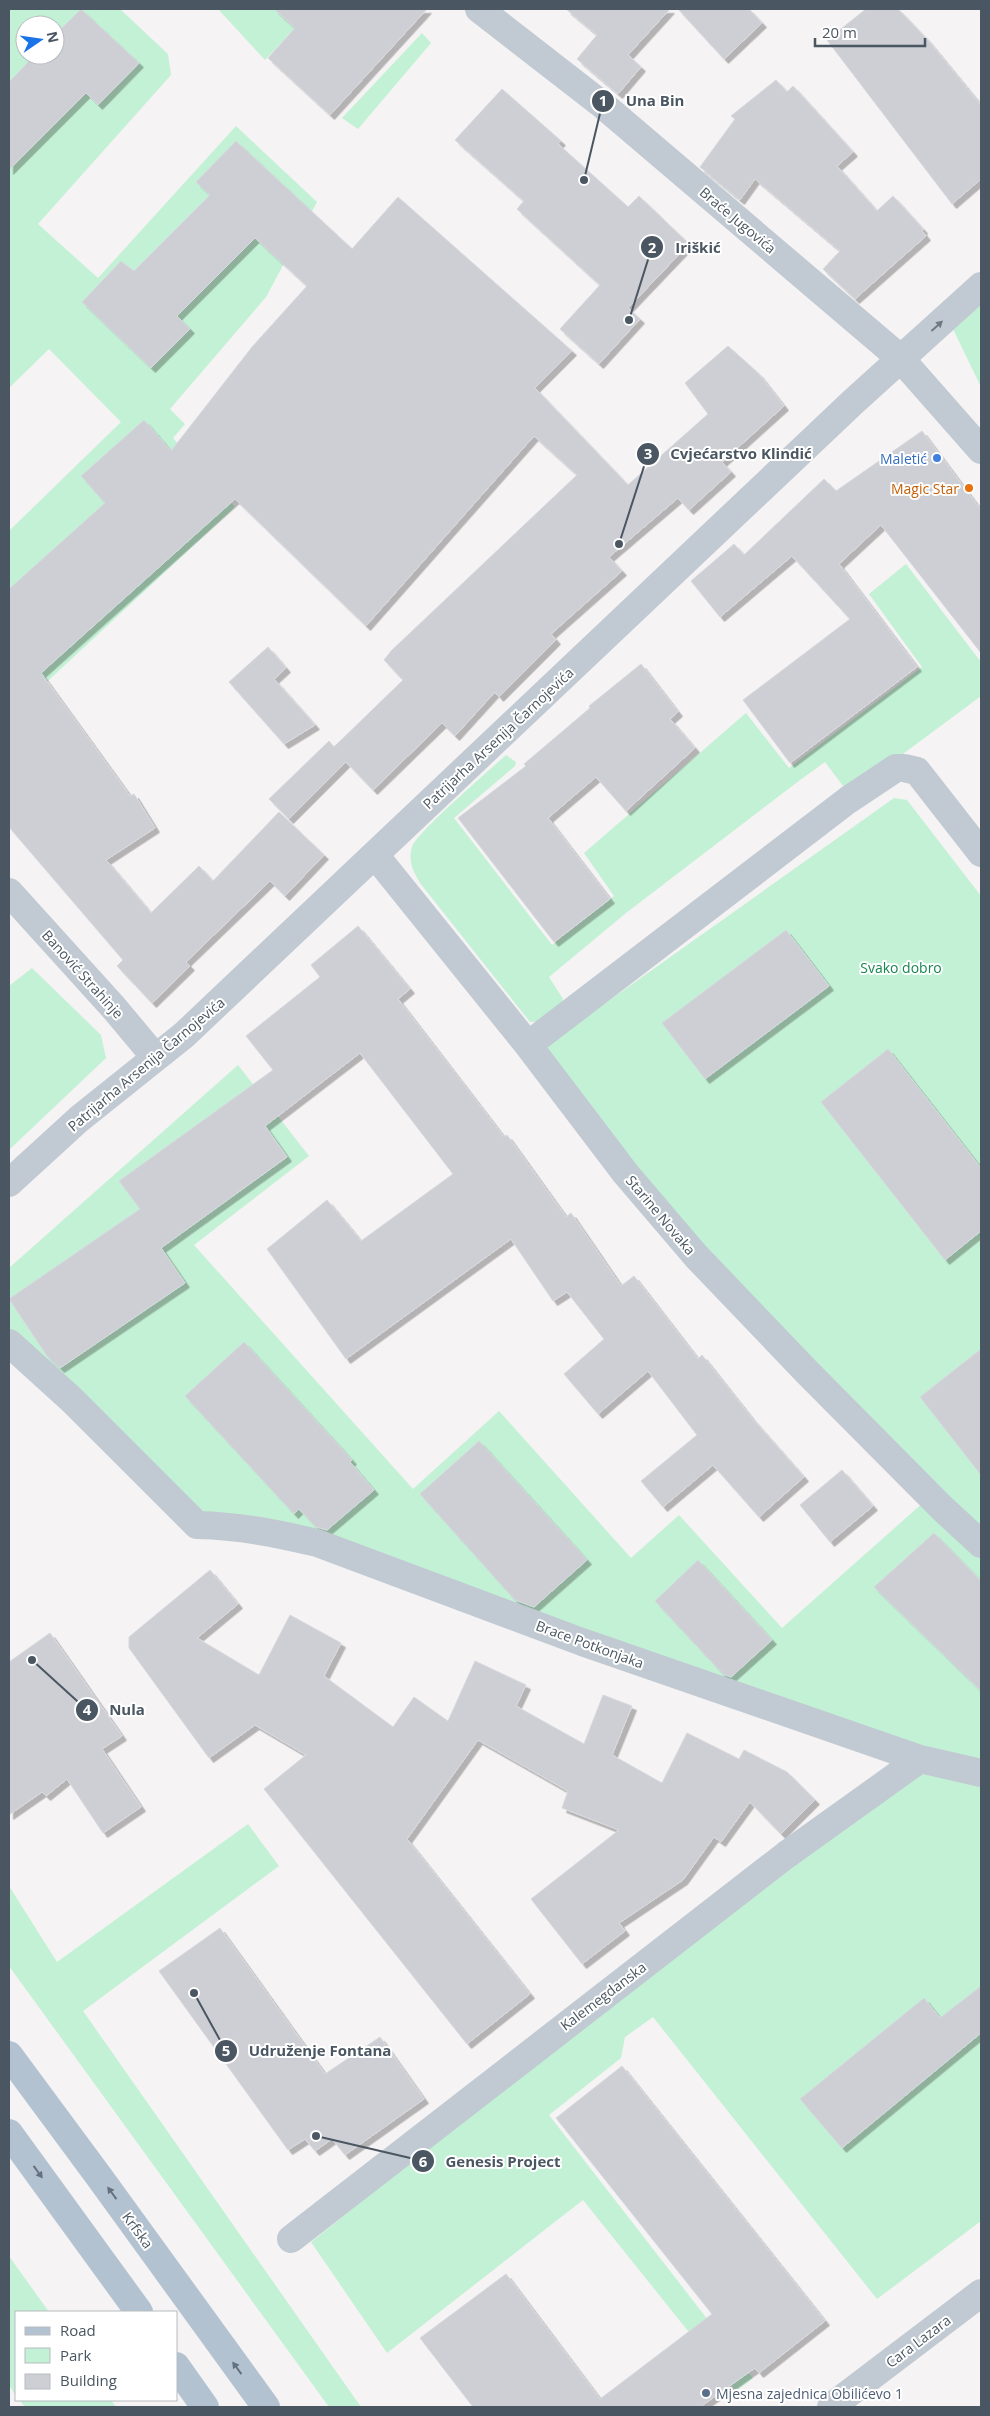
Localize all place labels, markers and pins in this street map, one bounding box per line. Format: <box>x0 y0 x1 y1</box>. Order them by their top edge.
callout: Una Bin <box>591 86 694 116</box>
callout: Iriškić <box>640 232 730 262</box>
callout: Cvjećarstvo Klindić <box>636 439 822 469</box>
place label: Maletić <box>880 449 927 468</box>
marker: Maletić <box>931 452 943 464</box>
place label: Magic Star <box>891 479 959 498</box>
marker: Magic Star <box>963 482 975 494</box>
callout: Nula <box>75 1695 155 1725</box>
callout: Udruženje Fontana <box>214 2036 402 2066</box>
callout: Genesis Project <box>410 2146 570 2176</box>
place label: Mjesna zajednica Obilićevo 1 <box>716 2384 903 2403</box>
marker: Mjesna zajednica Obilićevo 1 <box>700 2387 712 2399</box>

